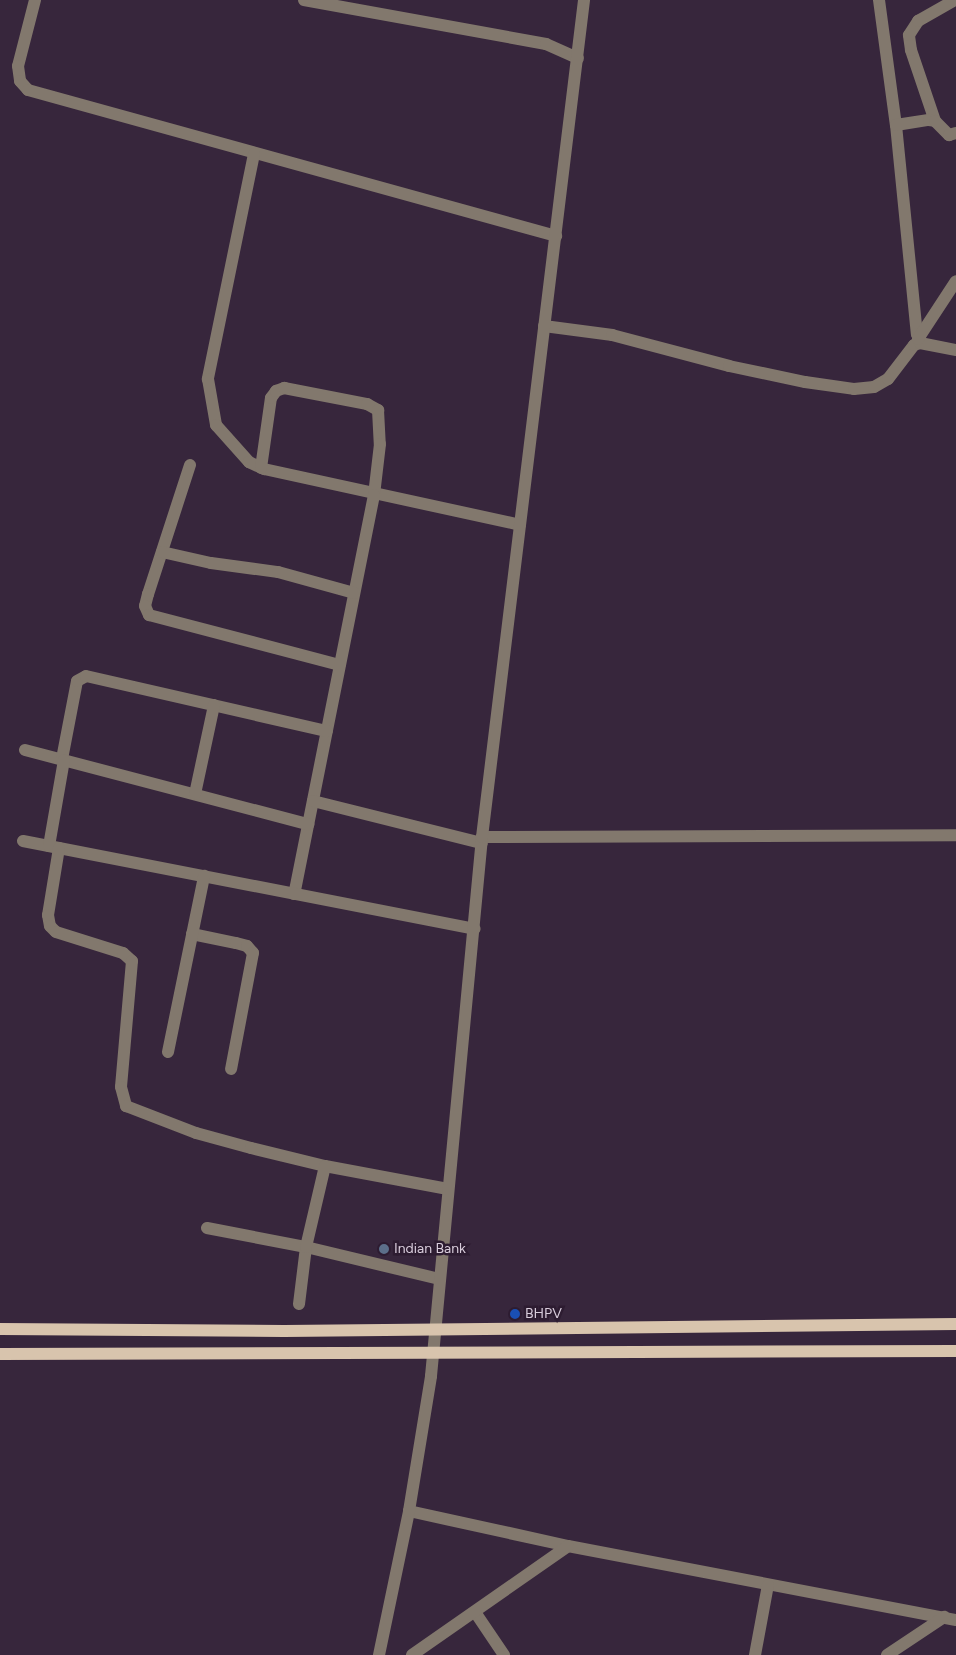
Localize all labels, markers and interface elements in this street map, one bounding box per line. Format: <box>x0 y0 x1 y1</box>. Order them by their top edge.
place label: Indian Bank <box>394 1241 466 1257</box>
marker: Indian Bank <box>378 1243 390 1255</box>
place label: BHPV <box>525 1306 562 1322</box>
marker: BHPV <box>509 1308 521 1320</box>

